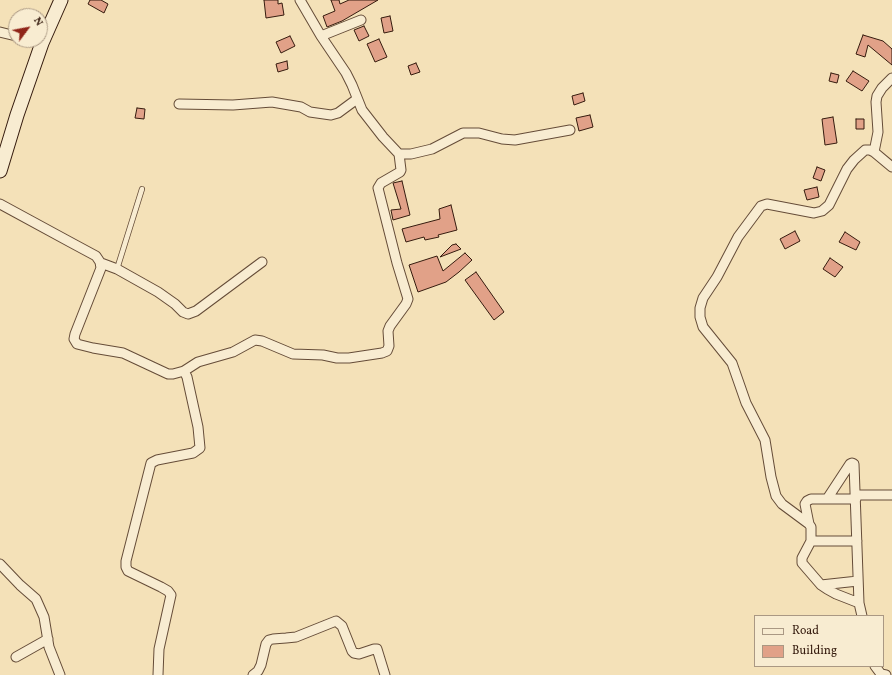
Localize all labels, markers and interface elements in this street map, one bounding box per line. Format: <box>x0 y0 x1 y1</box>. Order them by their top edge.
north arrow <box>8 8 48 48</box>
text: N <box>29 15 46 29</box>
legend <box>754 615 884 667</box>
text: Road <box>792 623 819 639</box>
text: Building <box>792 643 837 659</box>

